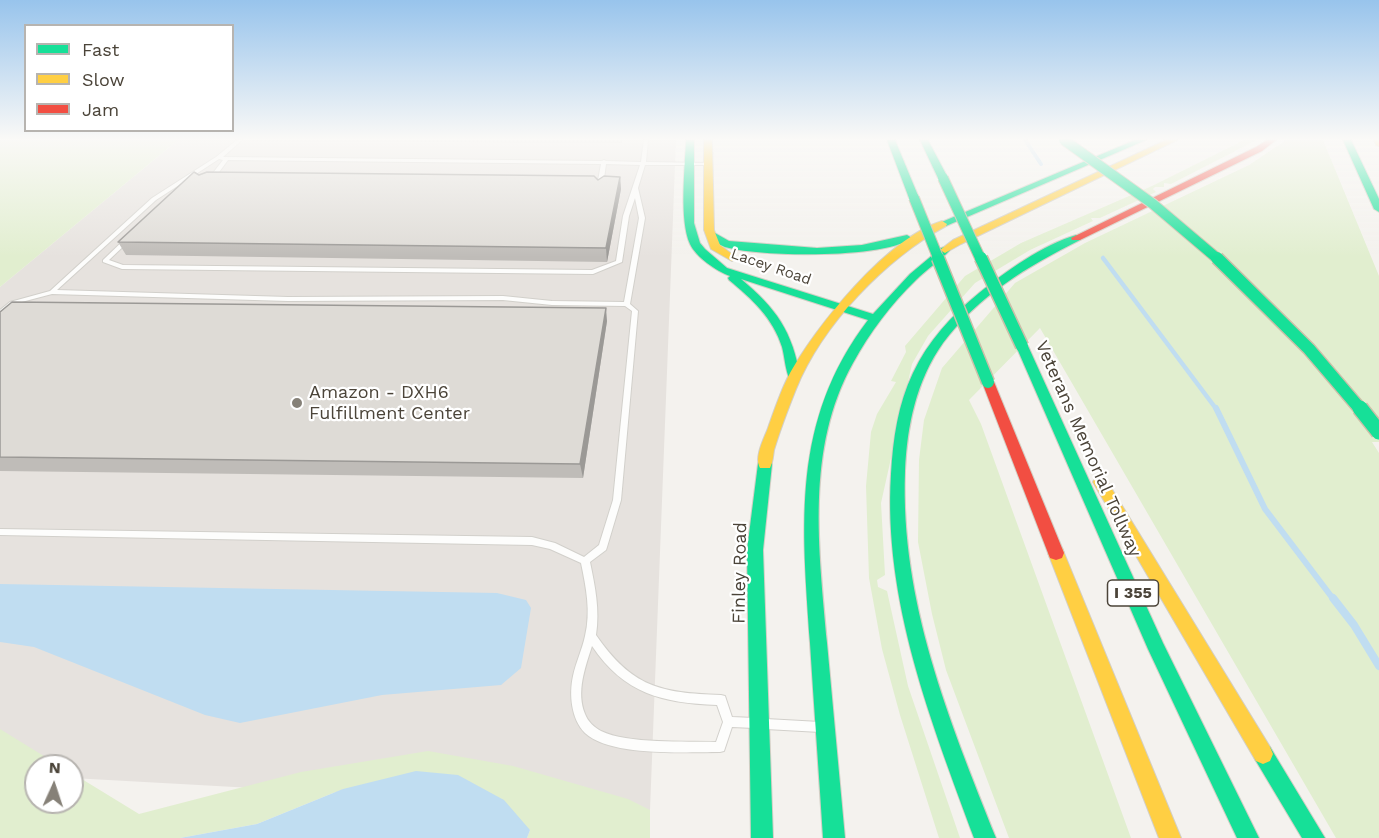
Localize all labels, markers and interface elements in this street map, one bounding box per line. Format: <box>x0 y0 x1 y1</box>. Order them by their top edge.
legend <box>24 24 234 132</box>
text: Fast <box>82 39 119 60</box>
text: Slow <box>82 69 125 90</box>
text: Jam <box>82 99 119 120</box>
street label: Lacey Road <box>729 245 813 289</box>
street label: Veterans Memorial Tollway <box>1030 337 1146 561</box>
place label: Amazon - DXH6 Fulfillment Center <box>309 382 470 424</box>
marker: Amazon - DXH6 Fulfillment Center <box>290 396 304 410</box>
street label: Finley Road <box>728 522 752 624</box>
road number: I 355 <box>1108 580 1158 606</box>
north arrow <box>24 754 84 814</box>
text: N <box>48 758 61 777</box>

